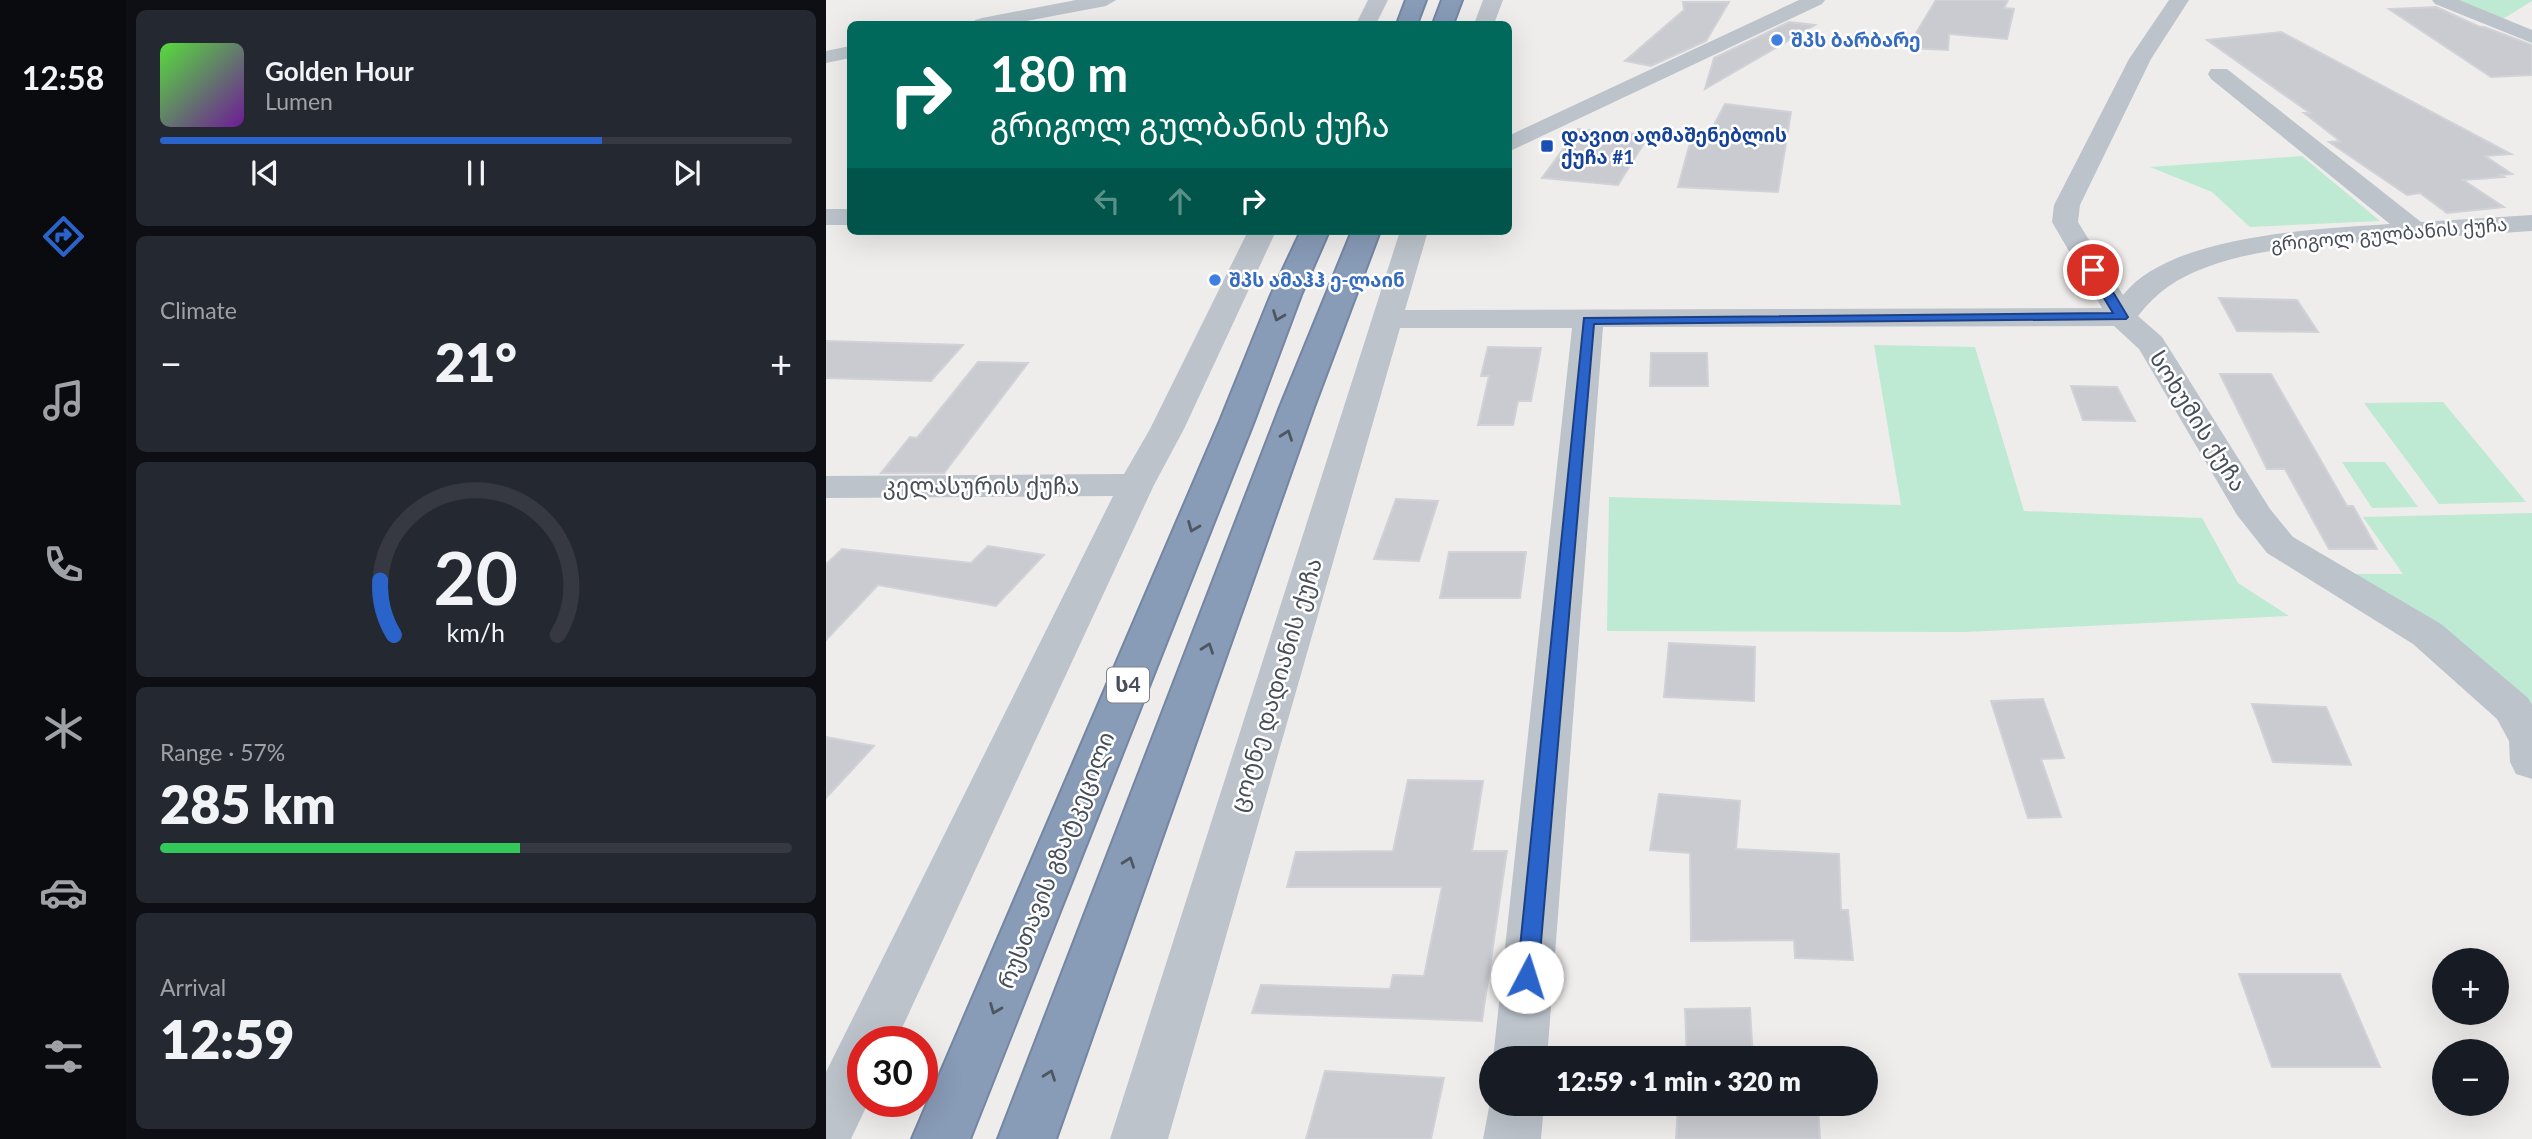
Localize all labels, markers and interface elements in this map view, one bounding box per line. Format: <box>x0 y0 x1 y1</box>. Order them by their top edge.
place label: შპს ბარბარე <box>1791 28 1921 52</box>
marker: შპს ბარბარე <box>1769 32 1785 48</box>
text: 180 m <box>990 44 1128 102</box>
icon: right <box>875 49 966 140</box>
text: Golden Hour <box>265 55 414 87</box>
text: 12:58 <box>22 58 104 97</box>
text: Lumen <box>265 87 333 115</box>
text: გრიგოლ გულბანის ქუჩა <box>990 105 1390 144</box>
place label: დავით აღმაშენებლის ქუჩა #1 <box>1561 123 1787 169</box>
marker: დავით აღმაშენებლის ქუჩა #1 <box>1539 138 1555 154</box>
icon: previous <box>246 154 284 192</box>
icon: pause <box>457 154 495 192</box>
icon: next <box>668 154 706 192</box>
icon: left <box>1088 182 1126 220</box>
icon: ahead <box>1161 182 1199 220</box>
icon: right <box>1234 182 1272 220</box>
icon: directions <box>39 212 88 261</box>
street label: გრიგოლ გულბანის ქუჩა <box>2270 212 2508 257</box>
pin <box>2063 240 2123 300</box>
icon: arrive <box>2074 251 2112 289</box>
place label: შპს ამაჰჰ ე-ლაინ <box>1229 268 1405 292</box>
marker: შპს ამაჰჰ ე-ლაინ <box>1207 272 1223 288</box>
text: Climate <box>160 296 237 324</box>
one-way arrow <box>1272 309 1286 321</box>
text: 21° <box>435 331 517 393</box>
text: − <box>160 340 182 386</box>
text: + <box>770 340 792 386</box>
street label: სოხუმის ქუჩა <box>2144 345 2253 497</box>
icon: music <box>39 376 88 425</box>
one-way arrow <box>1278 429 1292 441</box>
street label: კელასურის ქუჩა <box>883 471 1079 500</box>
one-way arrow <box>1188 521 1202 533</box>
text: 20 <box>434 534 518 622</box>
icon: phone <box>39 540 88 589</box>
street label: ცოტნე დადიანის ქუჩა <box>1223 554 1328 815</box>
text: km/h <box>447 617 505 647</box>
one-way arrow <box>1200 643 1214 655</box>
road number: ს4 <box>1107 668 1149 702</box>
icon: climate <box>39 704 88 753</box>
street label: რუსთავის გზატკეცილი <box>991 727 1120 993</box>
text: Range · 57% <box>160 738 285 766</box>
text: 285 km <box>160 773 336 835</box>
one-way arrow <box>1121 856 1135 868</box>
icon: car <box>39 868 88 917</box>
position arrow <box>1490 940 1564 1014</box>
map controls <box>2432 948 2509 1116</box>
button: + <box>2432 948 2509 1025</box>
text: Arrival <box>160 973 226 1001</box>
one-way arrow <box>989 1003 1003 1015</box>
text: 12:59 <box>160 1008 294 1070</box>
speed limit sign: 30 <box>847 1026 938 1117</box>
icon: filters <box>39 1032 88 1081</box>
button: − <box>2432 1039 2509 1116</box>
text: 12:59 · 1 min · 320 m <box>1556 1065 1801 1097</box>
one-way arrow <box>1042 1069 1056 1081</box>

